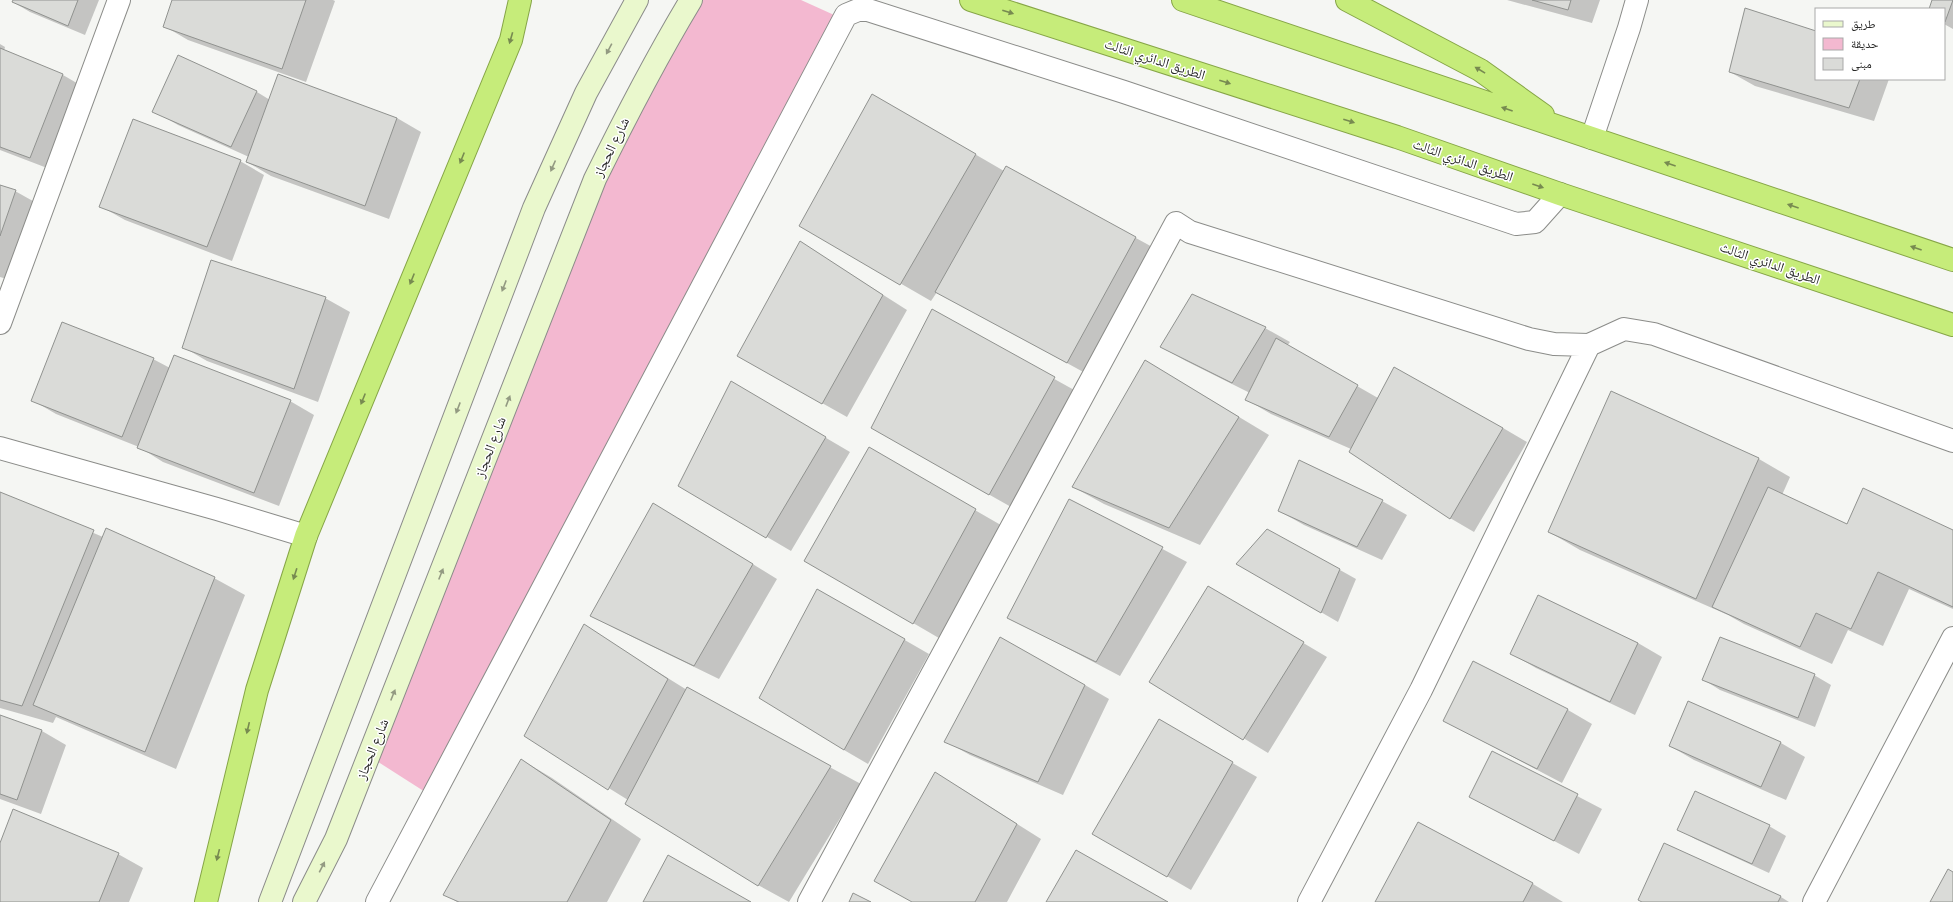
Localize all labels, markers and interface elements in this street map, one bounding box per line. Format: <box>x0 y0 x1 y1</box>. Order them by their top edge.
legend <box>1815 8 1945 80</box>
one-way arrow <box>1003 9 1015 15</box>
text: طريق <box>1851 17 1876 31</box>
one-way arrow <box>508 32 514 44</box>
street label: الطريق الدائري الثالث <box>1101 35 1207 86</box>
text: حديقة <box>1851 37 1879 51</box>
one-way arrow <box>606 43 613 55</box>
text: مبنى <box>1851 57 1872 71</box>
one-way arrow <box>1475 66 1485 74</box>
one-way arrow <box>1220 79 1232 85</box>
one-way arrow <box>1501 106 1513 112</box>
street label: شارع الحجاز <box>589 115 634 181</box>
one-way arrow <box>1344 118 1356 124</box>
street label: الطريق الدائري الثالث <box>1410 135 1515 188</box>
one-way arrow <box>459 153 465 164</box>
one-way arrow <box>550 160 556 172</box>
one-way arrow <box>1663 161 1675 167</box>
one-way arrow <box>1533 184 1545 190</box>
one-way arrow <box>1787 203 1799 209</box>
street label: الطريق الدائري الثالث <box>1717 238 1822 291</box>
one-way arrow <box>1910 245 1922 251</box>
one-way arrow <box>409 273 415 285</box>
one-way arrow <box>501 281 507 293</box>
one-way arrow <box>360 393 366 404</box>
one-way arrow <box>506 395 512 407</box>
one-way arrow <box>455 402 461 414</box>
street label: شارع الحجاز <box>471 414 511 481</box>
one-way arrow <box>292 568 298 580</box>
one-way arrow <box>438 568 444 580</box>
one-way arrow <box>390 689 396 701</box>
street label: شارع الحجاز <box>352 716 393 783</box>
one-way arrow <box>245 722 251 735</box>
one-way arrow <box>214 848 220 861</box>
one-way arrow <box>319 861 325 873</box>

